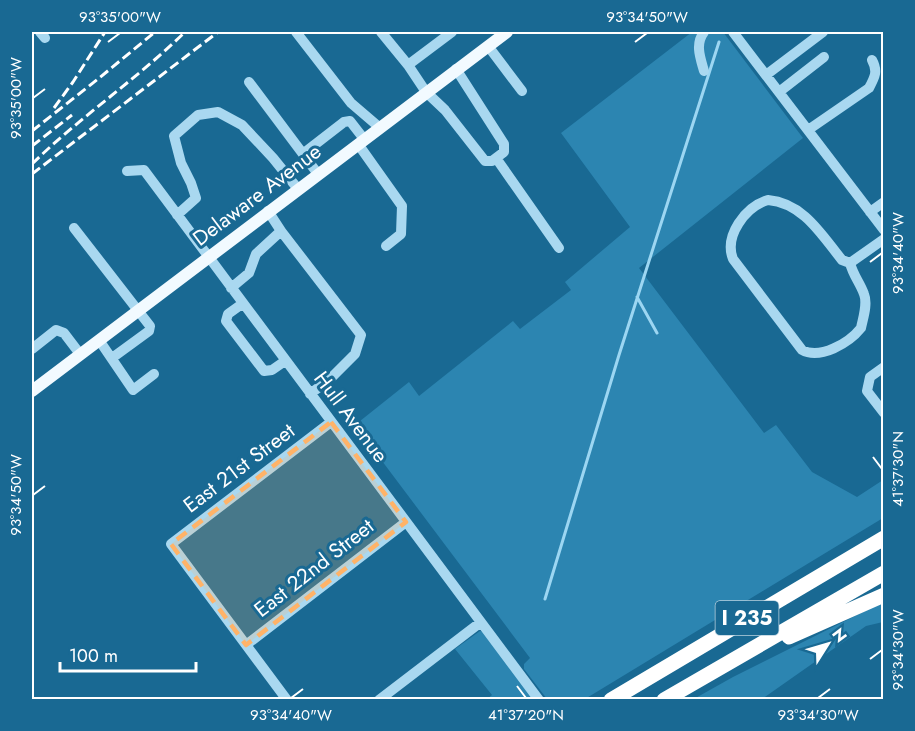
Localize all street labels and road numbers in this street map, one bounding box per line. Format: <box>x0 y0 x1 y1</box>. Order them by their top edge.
street label: Delaware Avenue <box>187 137 328 253</box>
street label: Hull Avenue <box>307 365 395 469</box>
street label: East 21st Street <box>177 416 301 520</box>
street label: East 22nd Street <box>248 512 380 624</box>
road number: I 235 <box>716 601 778 635</box>

